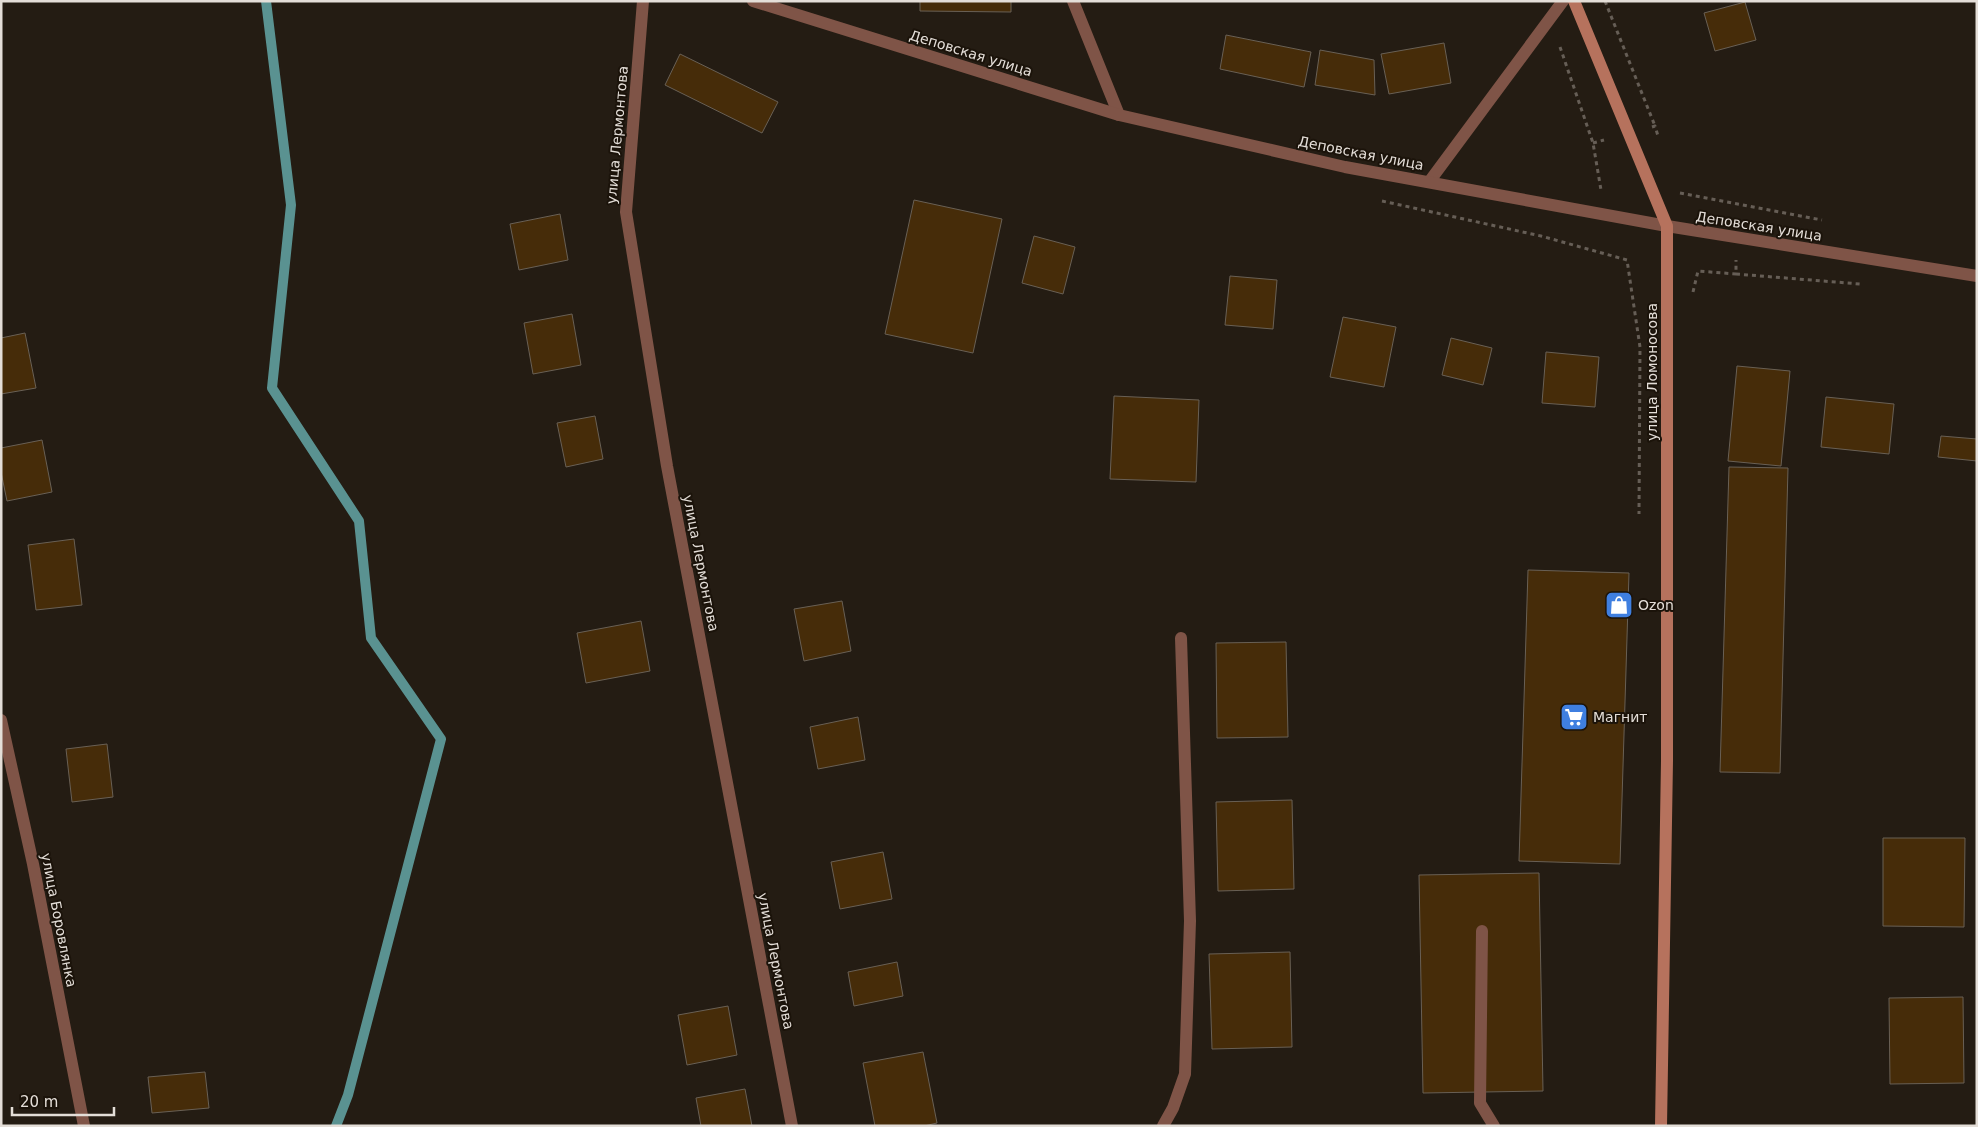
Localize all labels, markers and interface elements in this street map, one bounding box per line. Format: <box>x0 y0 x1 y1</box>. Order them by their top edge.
street label: Деповская улица <box>908 27 1034 79</box>
street label: улица Лермонтова <box>603 65 631 205</box>
street label: Деповская улица <box>1297 133 1425 173</box>
street label: Деповская улица <box>1695 208 1823 244</box>
street label: улица Ломоносова <box>1644 303 1660 441</box>
street label: улица Лермонтова <box>680 493 722 633</box>
shop icon: Ozon <box>1604 590 1634 620</box>
place label: Ozon <box>1638 597 1674 613</box>
supermarket icon: Магнит <box>1559 702 1589 732</box>
place label: Магнит <box>1593 709 1647 725</box>
street label: улица Боровлянка <box>38 852 80 988</box>
street label: улица Лермонтова <box>755 891 797 1031</box>
scale bar <box>12 1084 115 1116</box>
text: 20 m <box>20 1093 58 1111</box>

